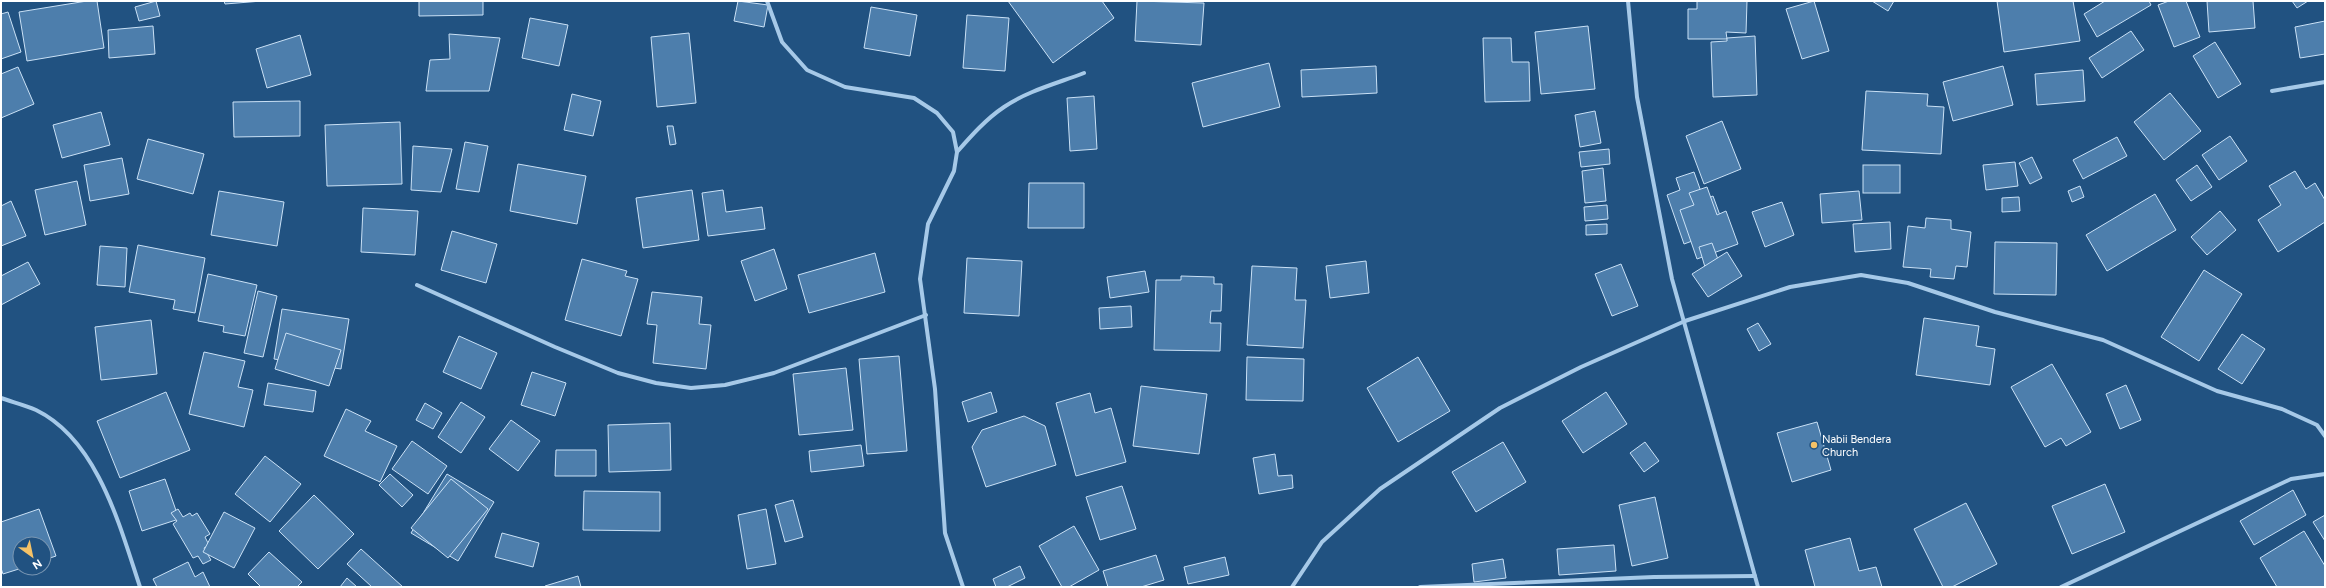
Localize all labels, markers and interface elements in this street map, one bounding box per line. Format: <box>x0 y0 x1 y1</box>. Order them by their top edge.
place label: Nabii Bendera Church <box>1822 433 1891 459</box>
marker: Nabii Bendera Church <box>1809 440 1819 450</box>
north arrow <box>12 536 52 576</box>
text: N <box>30 556 44 572</box>

